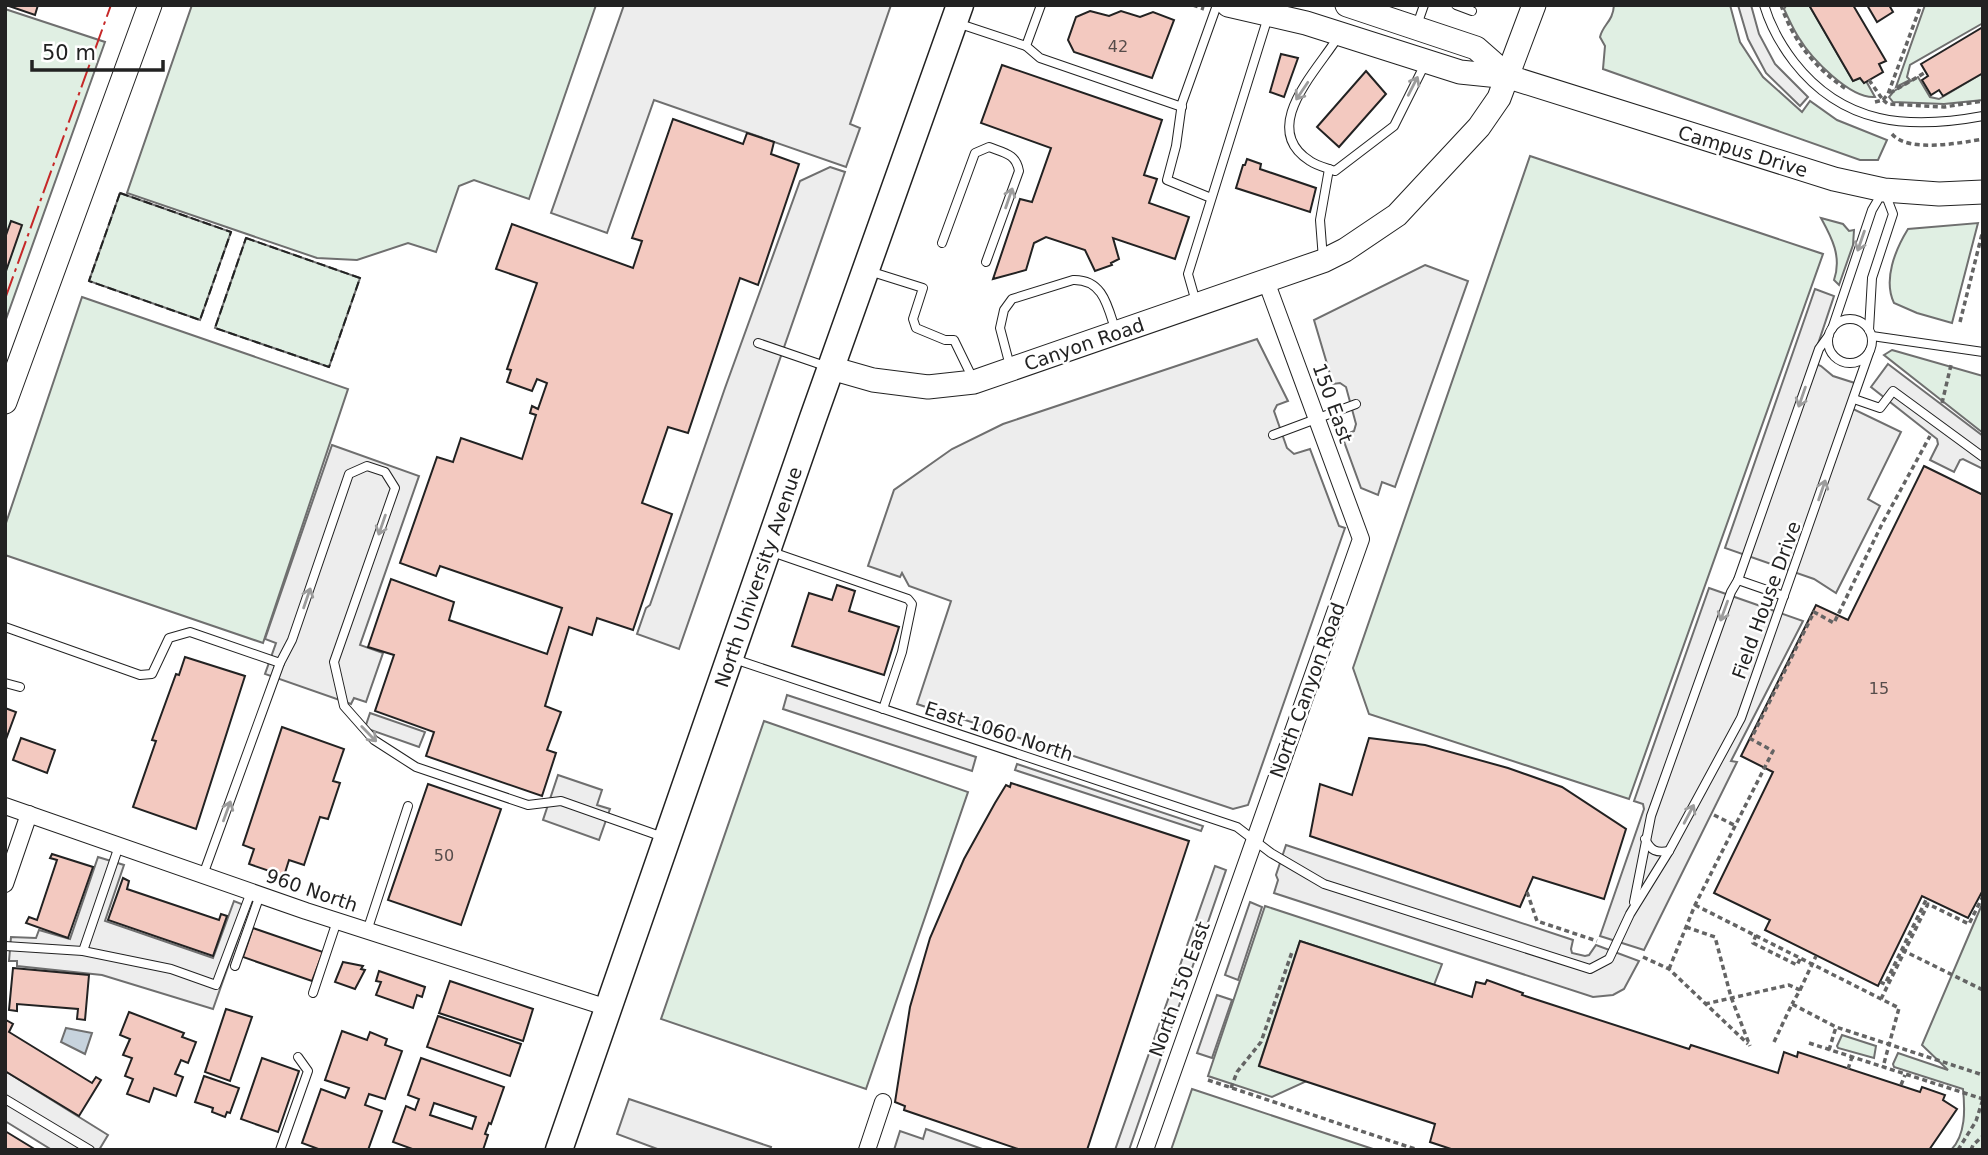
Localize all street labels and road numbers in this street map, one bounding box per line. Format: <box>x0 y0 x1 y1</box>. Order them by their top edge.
street label: Campus Drive <box>1676 121 1810 181</box>
street label: Canyon Road <box>1021 313 1147 375</box>
street label: 150 East <box>1308 360 1358 446</box>
street label: North University Avenue <box>710 464 806 690</box>
street label: Field House Drive <box>1727 518 1805 682</box>
street label: North Canyon Road <box>1265 599 1349 781</box>
street label: East 1060 North <box>922 697 1076 765</box>
street label: 960 North <box>263 864 361 916</box>
street label: North 150 East <box>1144 918 1214 1060</box>

